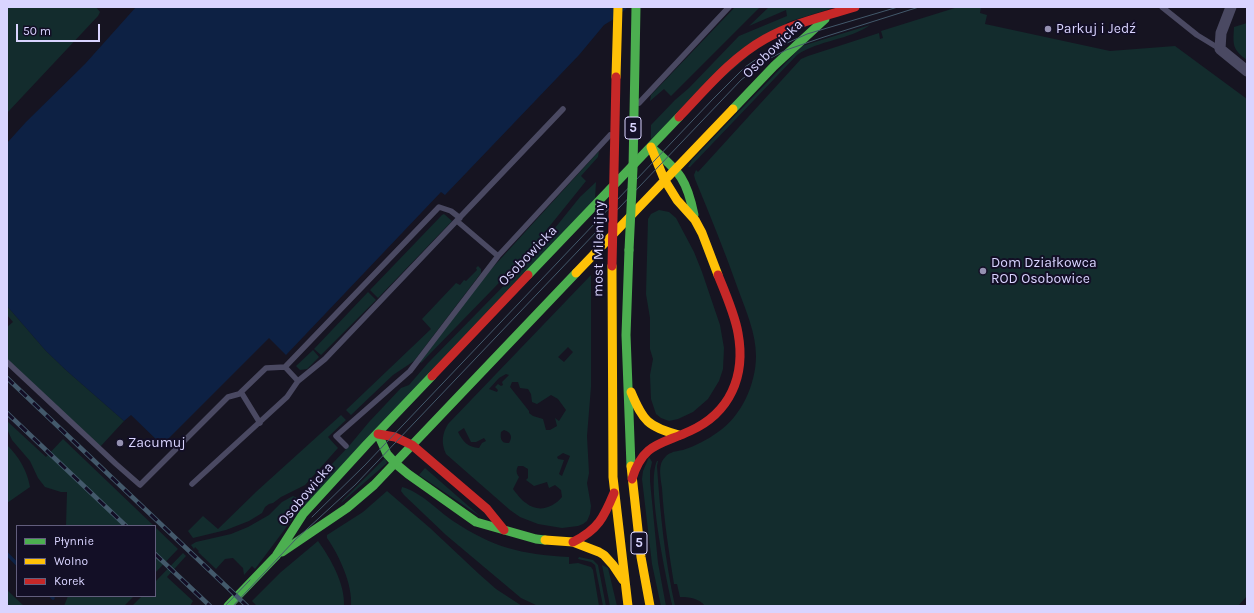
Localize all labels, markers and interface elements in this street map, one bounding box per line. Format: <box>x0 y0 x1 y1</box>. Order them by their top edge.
scale bar <box>18 16 102 42</box>
street label: Osobowicka <box>739 16 807 82</box>
place label: Parkuj i Jedź <box>1056 21 1136 37</box>
text: 50 m <box>23 24 51 38</box>
marker: Parkuj i Jedź <box>1043 24 1053 34</box>
road number: 5 <box>625 117 641 139</box>
street label: most Milenijny <box>590 201 608 297</box>
street label: Osobowicka <box>495 222 561 290</box>
place label: Dom Działkowca ROD Osobowice <box>991 255 1097 288</box>
marker: Dom Działkowca ROD Osobowice <box>978 266 988 276</box>
place label: Zacumuj <box>128 435 186 451</box>
marker: Zacumuj <box>115 438 125 448</box>
street label: Osobowicka <box>275 459 337 529</box>
legend <box>16 525 156 597</box>
road number: 5 <box>631 532 647 554</box>
text: Płynnie <box>54 534 94 548</box>
text: Wolno <box>54 554 88 568</box>
text: Korek <box>54 574 85 588</box>

